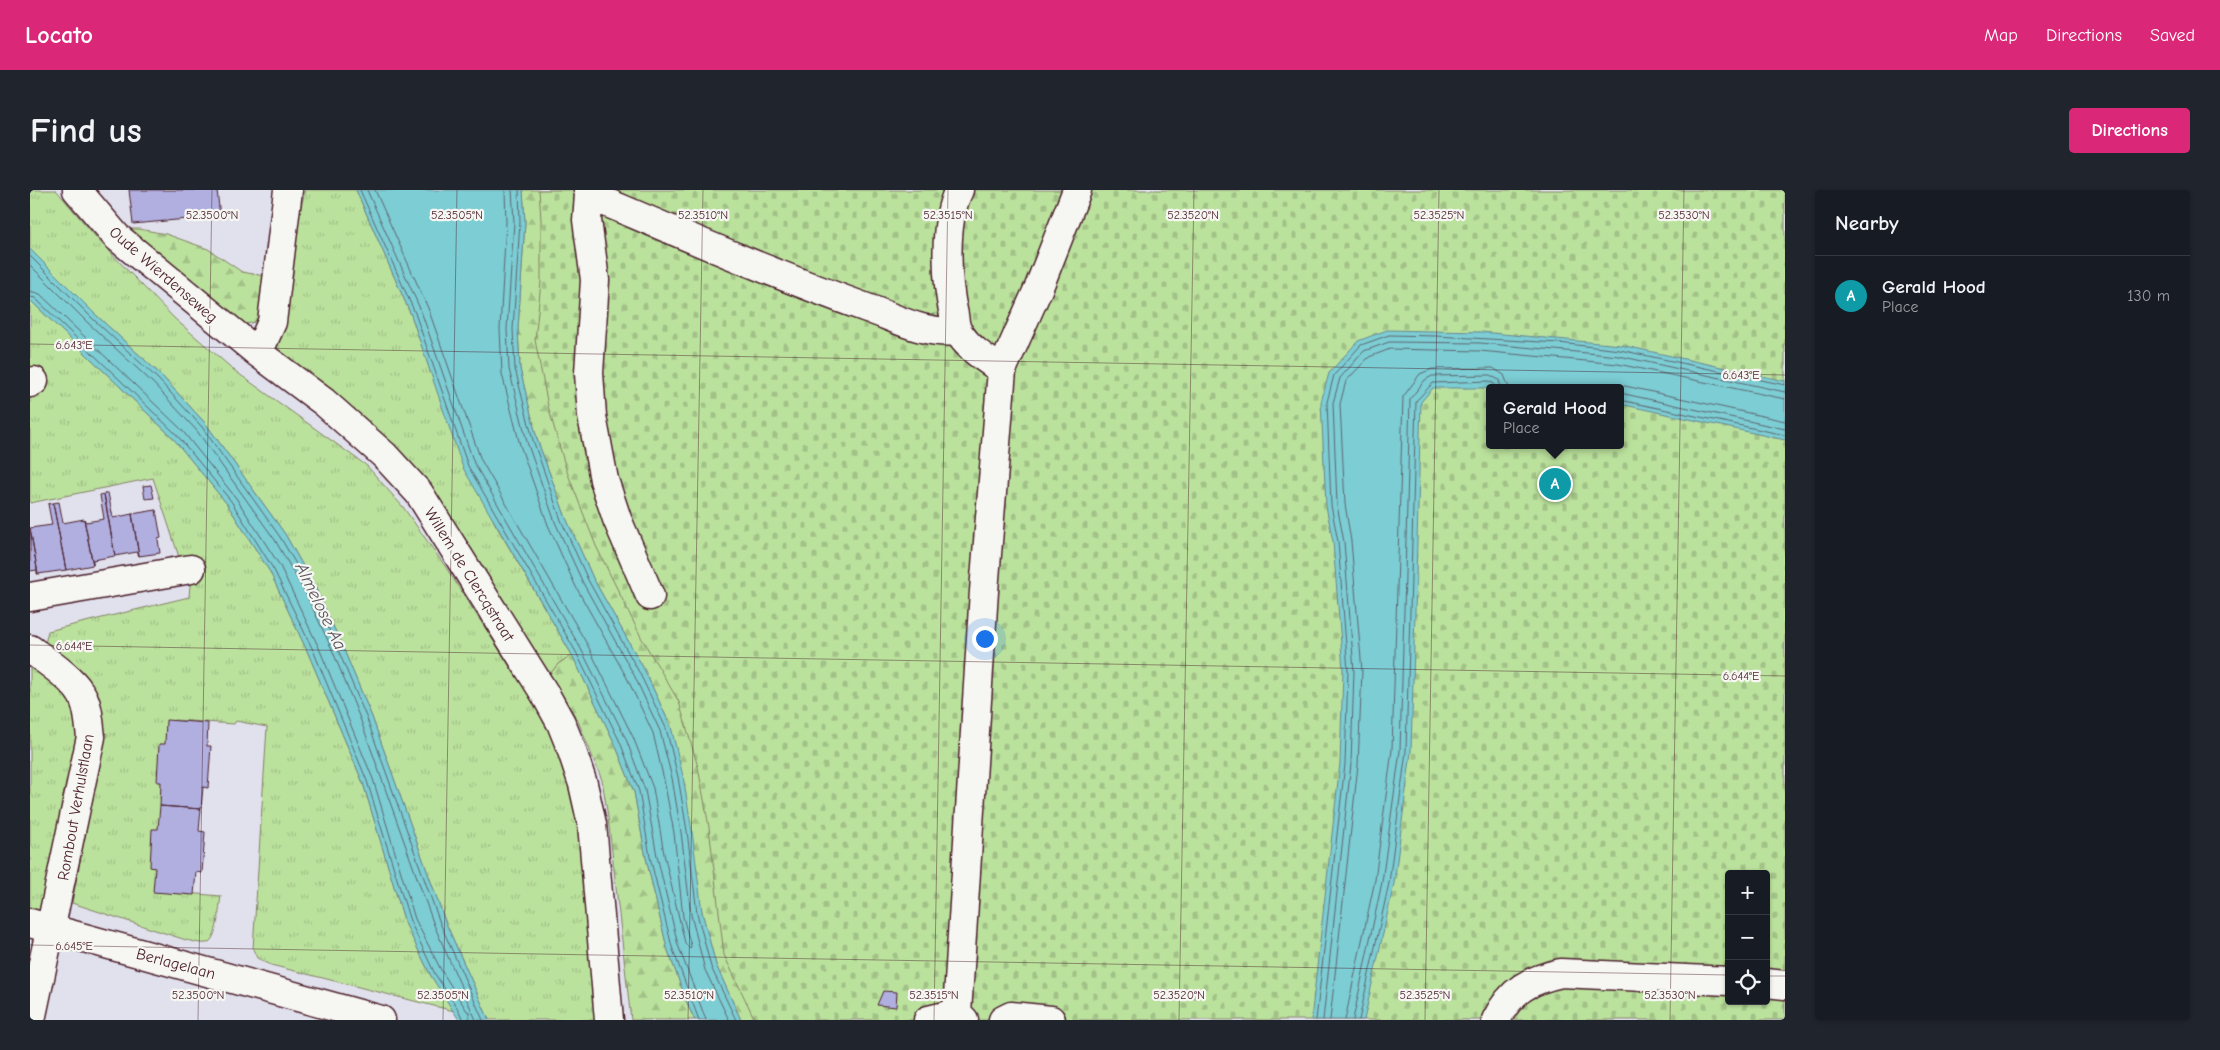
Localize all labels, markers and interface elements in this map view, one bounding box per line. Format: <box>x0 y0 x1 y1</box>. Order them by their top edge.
text: Locato <box>25 21 93 49</box>
text: Map <box>1984 25 2018 46</box>
text: Directions <box>2046 25 2122 46</box>
text: Saved <box>2150 25 2195 46</box>
button: Directions <box>2069 108 2190 153</box>
text: Find us <box>30 110 142 151</box>
text: 52.3500°N <box>186 208 238 222</box>
text: 52.3505°N <box>431 208 483 222</box>
text: 52.3510°N <box>678 208 728 222</box>
text: 52.3515°N <box>923 208 973 222</box>
text: 52.3520°N <box>1167 208 1219 222</box>
text: 52.3525°N <box>1414 208 1464 222</box>
text: 52.3530°N <box>1658 208 1710 222</box>
text: Nearby <box>1835 211 1899 235</box>
street label: Oude Wierdenseweg <box>106 223 221 327</box>
text: Gerald Hood <box>1882 276 1986 298</box>
text: A <box>1847 287 1855 305</box>
text: 130 m <box>2127 287 2170 305</box>
text: Place <box>1882 298 1918 316</box>
text: 6.643°E <box>56 338 92 352</box>
text: 6.643°E <box>1723 368 1759 382</box>
popup <box>1486 384 1624 449</box>
text: Gerald Hood <box>1503 397 1607 419</box>
text: Place <box>1503 419 1540 437</box>
pin: A <box>1539 465 1571 503</box>
street label: Willem de Clercqstraat <box>421 504 518 645</box>
water label: Almelose Aa <box>290 558 351 653</box>
your location <box>972 626 998 652</box>
text: 6.644°E <box>56 639 92 653</box>
text: 6.644°E <box>1723 669 1759 683</box>
street label: Rombout Verhulstlaan <box>54 732 98 882</box>
map controls <box>1725 870 1770 1005</box>
button: + <box>1725 870 1770 915</box>
button: − <box>1725 915 1770 960</box>
text: 6.645°E <box>55 939 93 953</box>
street label: Berlagelaan <box>134 945 217 983</box>
button: locate <box>1725 960 1770 1005</box>
text: 52.3500°N <box>172 988 224 1002</box>
text: 52.3505°N <box>417 988 469 1002</box>
text: 52.3510°N <box>664 988 714 1002</box>
text: 52.3515°N <box>909 988 959 1002</box>
text: 52.3520°N <box>1153 988 1205 1002</box>
text: 52.3525°N <box>1400 988 1450 1002</box>
text: 52.3530°N <box>1644 988 1696 1002</box>

